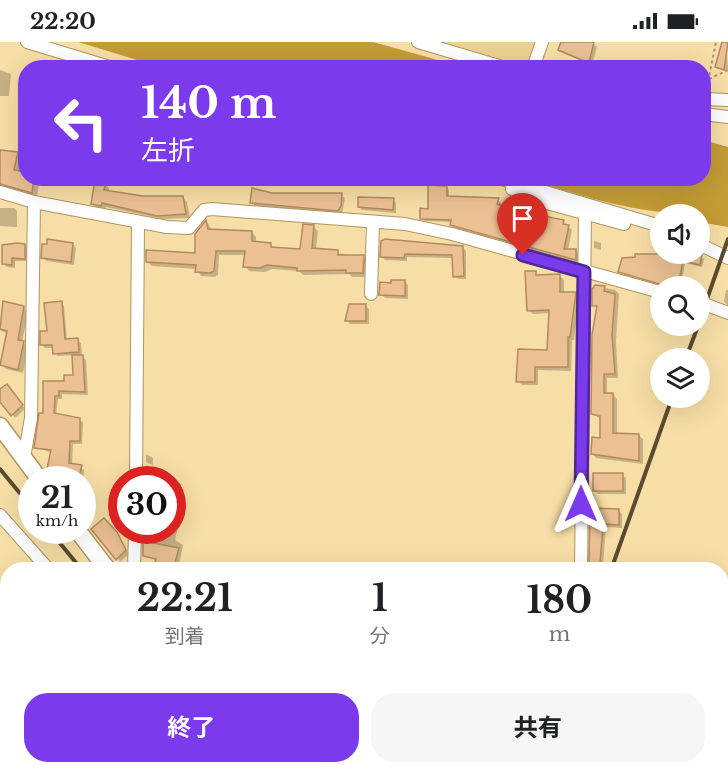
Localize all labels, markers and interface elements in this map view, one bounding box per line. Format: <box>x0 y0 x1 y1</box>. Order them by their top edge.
text: 22:20 <box>30 8 96 35</box>
text: 140 m <box>141 77 277 129</box>
icon: left <box>42 84 120 162</box>
text: 左折 <box>141 134 195 167</box>
pin <box>497 193 548 255</box>
icon: arrive <box>506 202 539 235</box>
map controls <box>650 204 710 408</box>
button: sound <box>650 204 710 264</box>
button: search <box>650 276 710 336</box>
button: layers <box>650 348 710 408</box>
speed limit sign: 30 <box>108 466 186 544</box>
position arrow <box>549 472 613 536</box>
text: 21 <box>41 479 73 516</box>
text: km/h <box>36 511 78 530</box>
text: 22:21 <box>137 576 233 621</box>
text: 1 <box>372 576 388 621</box>
text: 180 <box>526 578 592 623</box>
text: m <box>549 622 570 646</box>
text: 到着 <box>165 624 205 648</box>
text: 分 <box>370 624 390 648</box>
button: 終了 <box>24 693 359 762</box>
button: 共有 <box>371 693 705 762</box>

